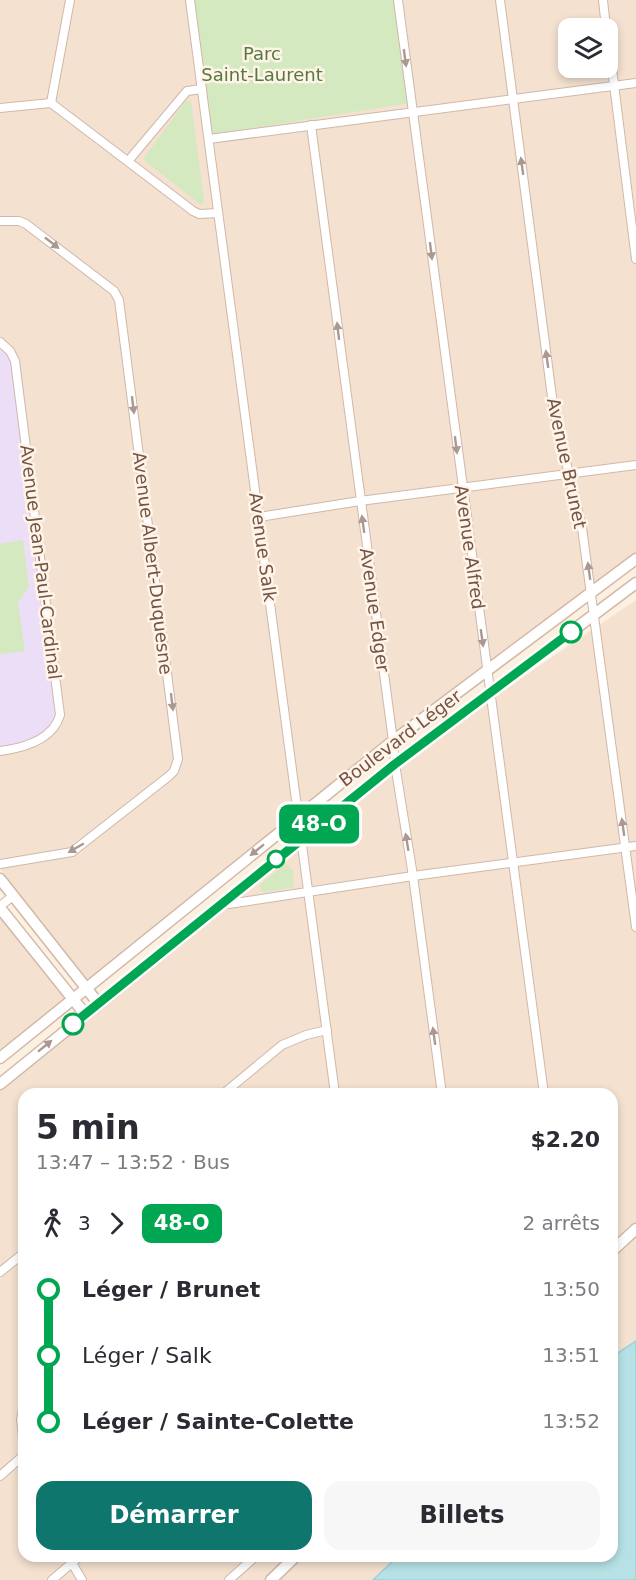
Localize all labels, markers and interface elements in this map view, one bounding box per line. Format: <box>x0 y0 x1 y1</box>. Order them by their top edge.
map controls <box>558 18 618 78</box>
button: layers <box>558 18 618 78</box>
park label: Parc Saint-Laurent <box>201 43 323 85</box>
one-way arrow <box>401 49 410 68</box>
one-way arrow <box>517 157 526 176</box>
one-way arrow <box>44 236 59 248</box>
one-way arrow <box>426 242 435 261</box>
one-way arrow <box>333 322 343 341</box>
one-way arrow <box>543 350 552 369</box>
one-way arrow <box>128 396 137 415</box>
street label: Avenue Brunet <box>543 396 591 530</box>
one-way arrow <box>451 435 461 454</box>
street label: Avenue Jean-Paul-Cardinal <box>16 443 66 681</box>
street label: Avenue Albert-Duquesne <box>129 450 177 676</box>
street label: Avenue Alfred <box>451 483 489 611</box>
street label: Avenue Salk <box>245 491 281 604</box>
one-way arrow <box>359 515 368 534</box>
street label: Avenue Edger <box>356 546 394 674</box>
one-way arrow <box>584 562 593 581</box>
unlabelled marker <box>560 621 582 643</box>
one-way arrow <box>477 629 486 648</box>
street label: Boulevard Léger <box>335 685 466 791</box>
one-way arrow <box>167 693 176 712</box>
line badge: 48-O <box>277 804 361 844</box>
text: 48-O <box>291 812 347 836</box>
one-way arrow <box>618 817 628 836</box>
one-way arrow <box>403 833 412 852</box>
one-way arrow <box>67 843 84 853</box>
one-way arrow <box>249 844 265 857</box>
unlabelled marker <box>267 850 285 868</box>
unlabelled marker <box>62 1013 84 1035</box>
one-way arrow <box>430 1026 439 1045</box>
one-way arrow <box>37 1040 53 1053</box>
text: 5 min <box>36 1108 140 1147</box>
text: $2.20 <box>530 1127 600 1152</box>
text: 13:47 – 13:52 · Bus <box>36 1150 230 1174</box>
icon: walk <box>36 1207 69 1240</box>
icon: forward <box>100 1207 133 1240</box>
text: 3 <box>78 1211 91 1235</box>
text: 48-O <box>154 1211 210 1235</box>
text: 2 arrêts <box>522 1211 600 1235</box>
text: Léger / Brunet <box>82 1277 260 1302</box>
text: 13:50 <box>542 1277 600 1301</box>
text: Léger / Salk <box>82 1343 212 1368</box>
text: 13:51 <box>542 1343 600 1367</box>
text: Léger / Sainte-Colette <box>82 1409 354 1434</box>
text: 13:52 <box>542 1409 600 1433</box>
button: Démarrer <box>36 1481 312 1550</box>
button: Billets <box>324 1481 600 1550</box>

